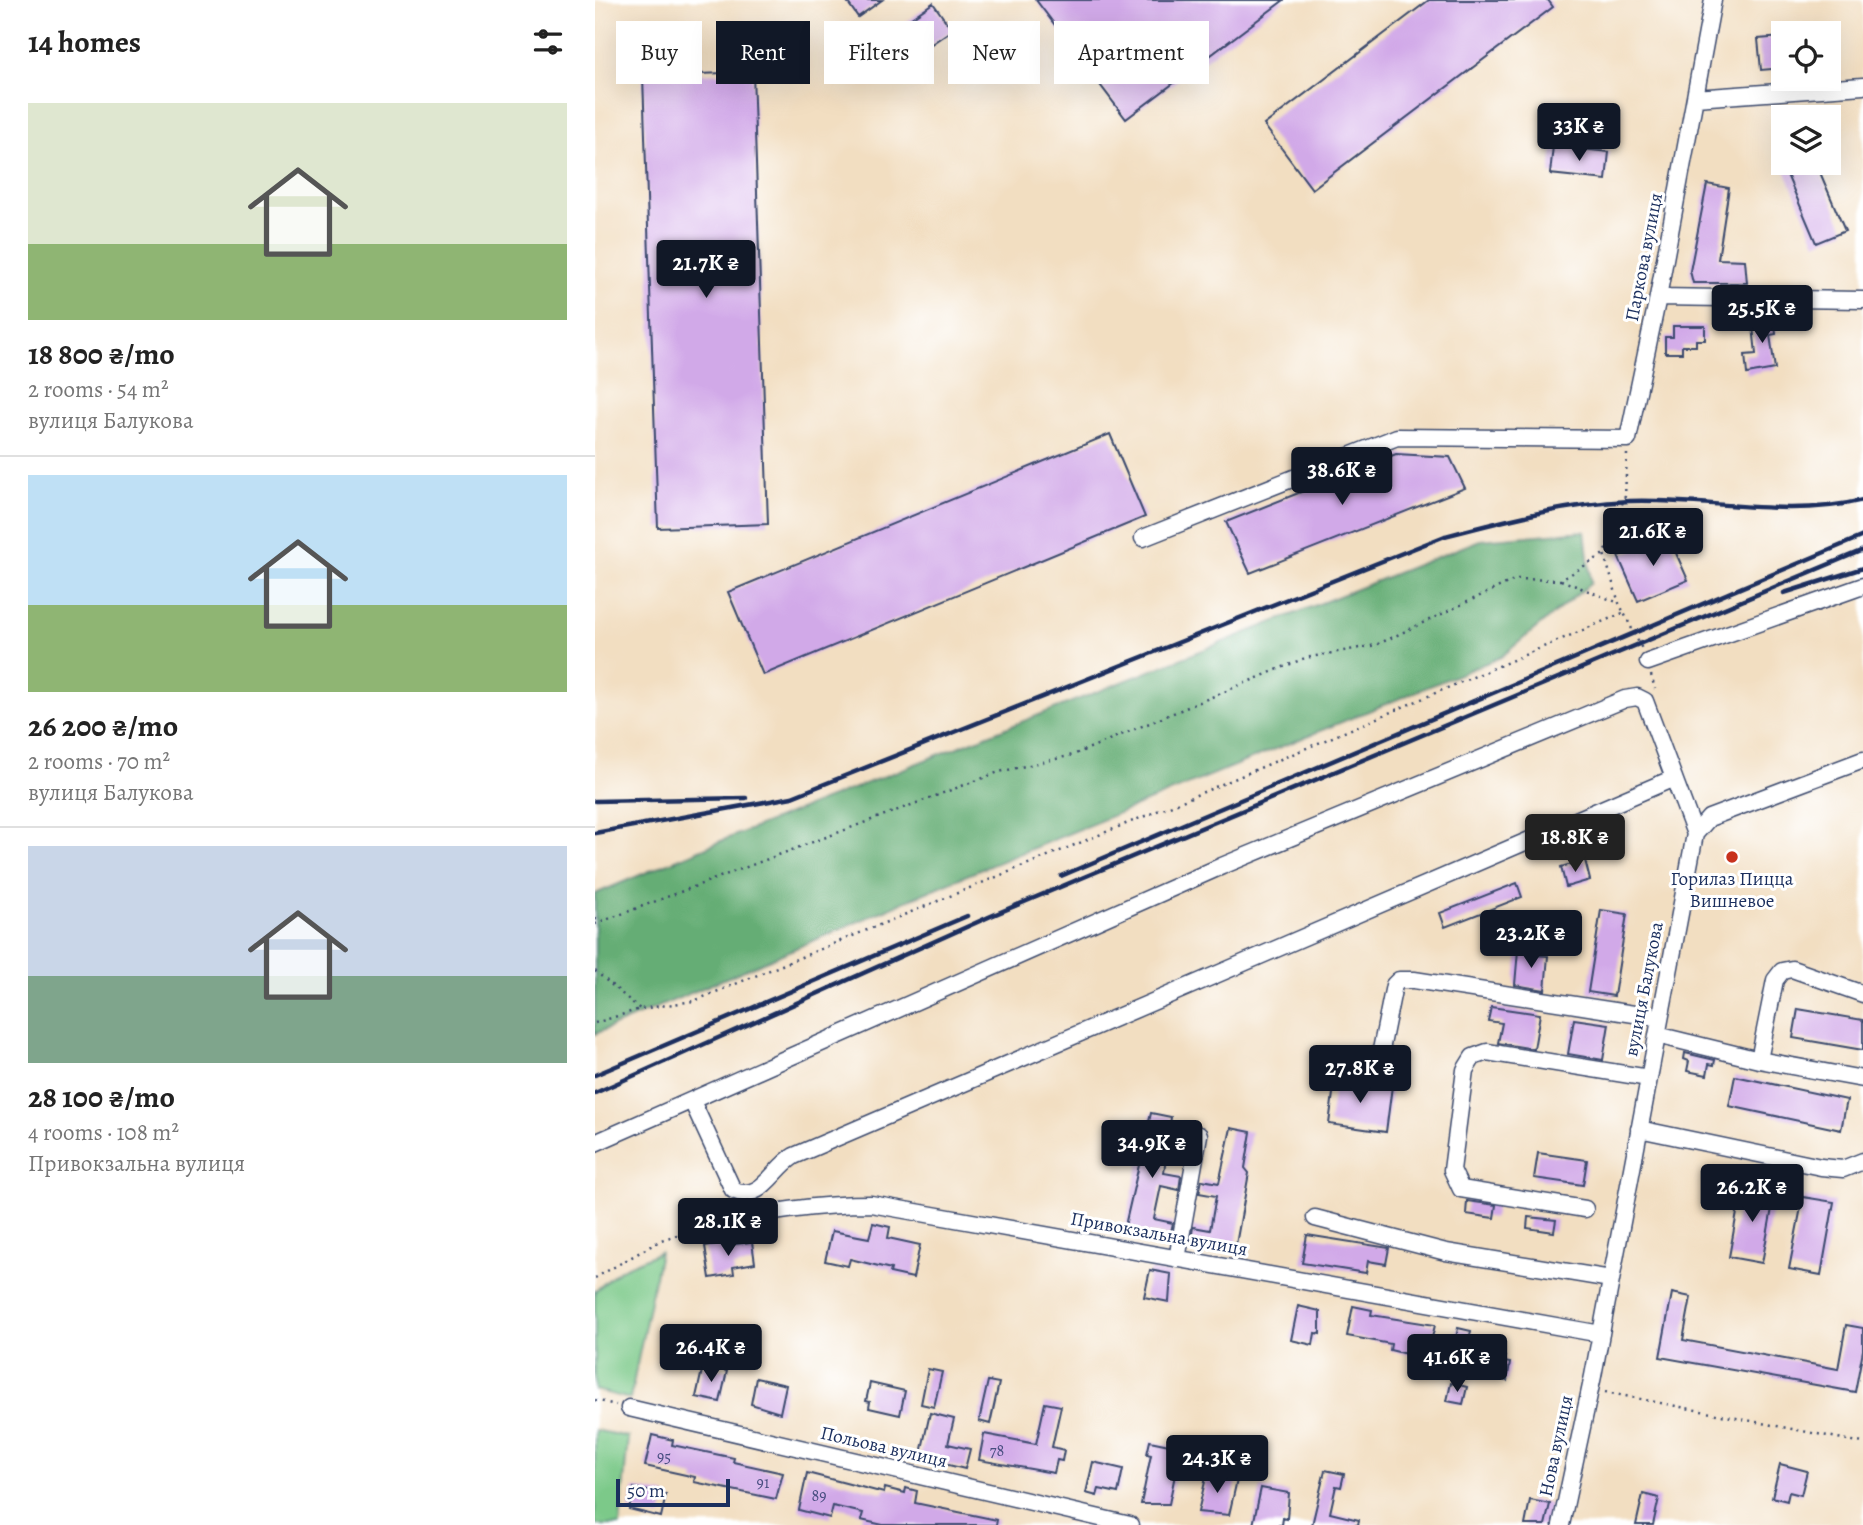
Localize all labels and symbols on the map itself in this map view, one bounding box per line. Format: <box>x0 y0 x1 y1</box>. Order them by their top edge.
pin: 33K ₴ <box>1530 104 1628 163</box>
street label: Паркова вулиця <box>1619 190 1669 324</box>
pin: 21.7K ₴ <box>641 240 771 300</box>
pin: 25.5K ₴ <box>1697 286 1827 345</box>
pin: 38.6K ₴ <box>1277 448 1407 507</box>
pin: 21.6K ₴ <box>1588 508 1718 568</box>
pin: 18.8K ₴ <box>1510 814 1640 874</box>
marker: Горилаз Пицца Вишневое <box>1724 849 1740 865</box>
place label: Горилаз Пицца Вишневое <box>1670 866 1794 914</box>
pin: 23.2K ₴ <box>1466 911 1596 970</box>
street label: вулиця Балукова <box>1618 919 1670 1059</box>
pin: 27.8K ₴ <box>1295 1046 1425 1105</box>
pin: 34.9K ₴ <box>1087 1120 1217 1180</box>
pin: 26.2K ₴ <box>1687 1164 1817 1224</box>
pin: 28.1K ₴ <box>663 1198 793 1258</box>
street label: Привокзальна вулиця <box>1068 1206 1250 1262</box>
pin: 26.4K ₴ <box>646 1324 776 1384</box>
pin: 41.6K ₴ <box>1392 1334 1522 1394</box>
street label: Нова вулиця <box>1533 1393 1579 1499</box>
street label: Польова вулиця <box>818 1420 950 1474</box>
pin: 24.3K ₴ <box>1152 1436 1282 1495</box>
house number: 78 <box>990 1440 1004 1462</box>
house number: 95 <box>657 1446 671 1468</box>
house number: 91 <box>757 1472 770 1494</box>
scale bar <box>616 1476 730 1508</box>
house number: 89 <box>811 1485 827 1507</box>

